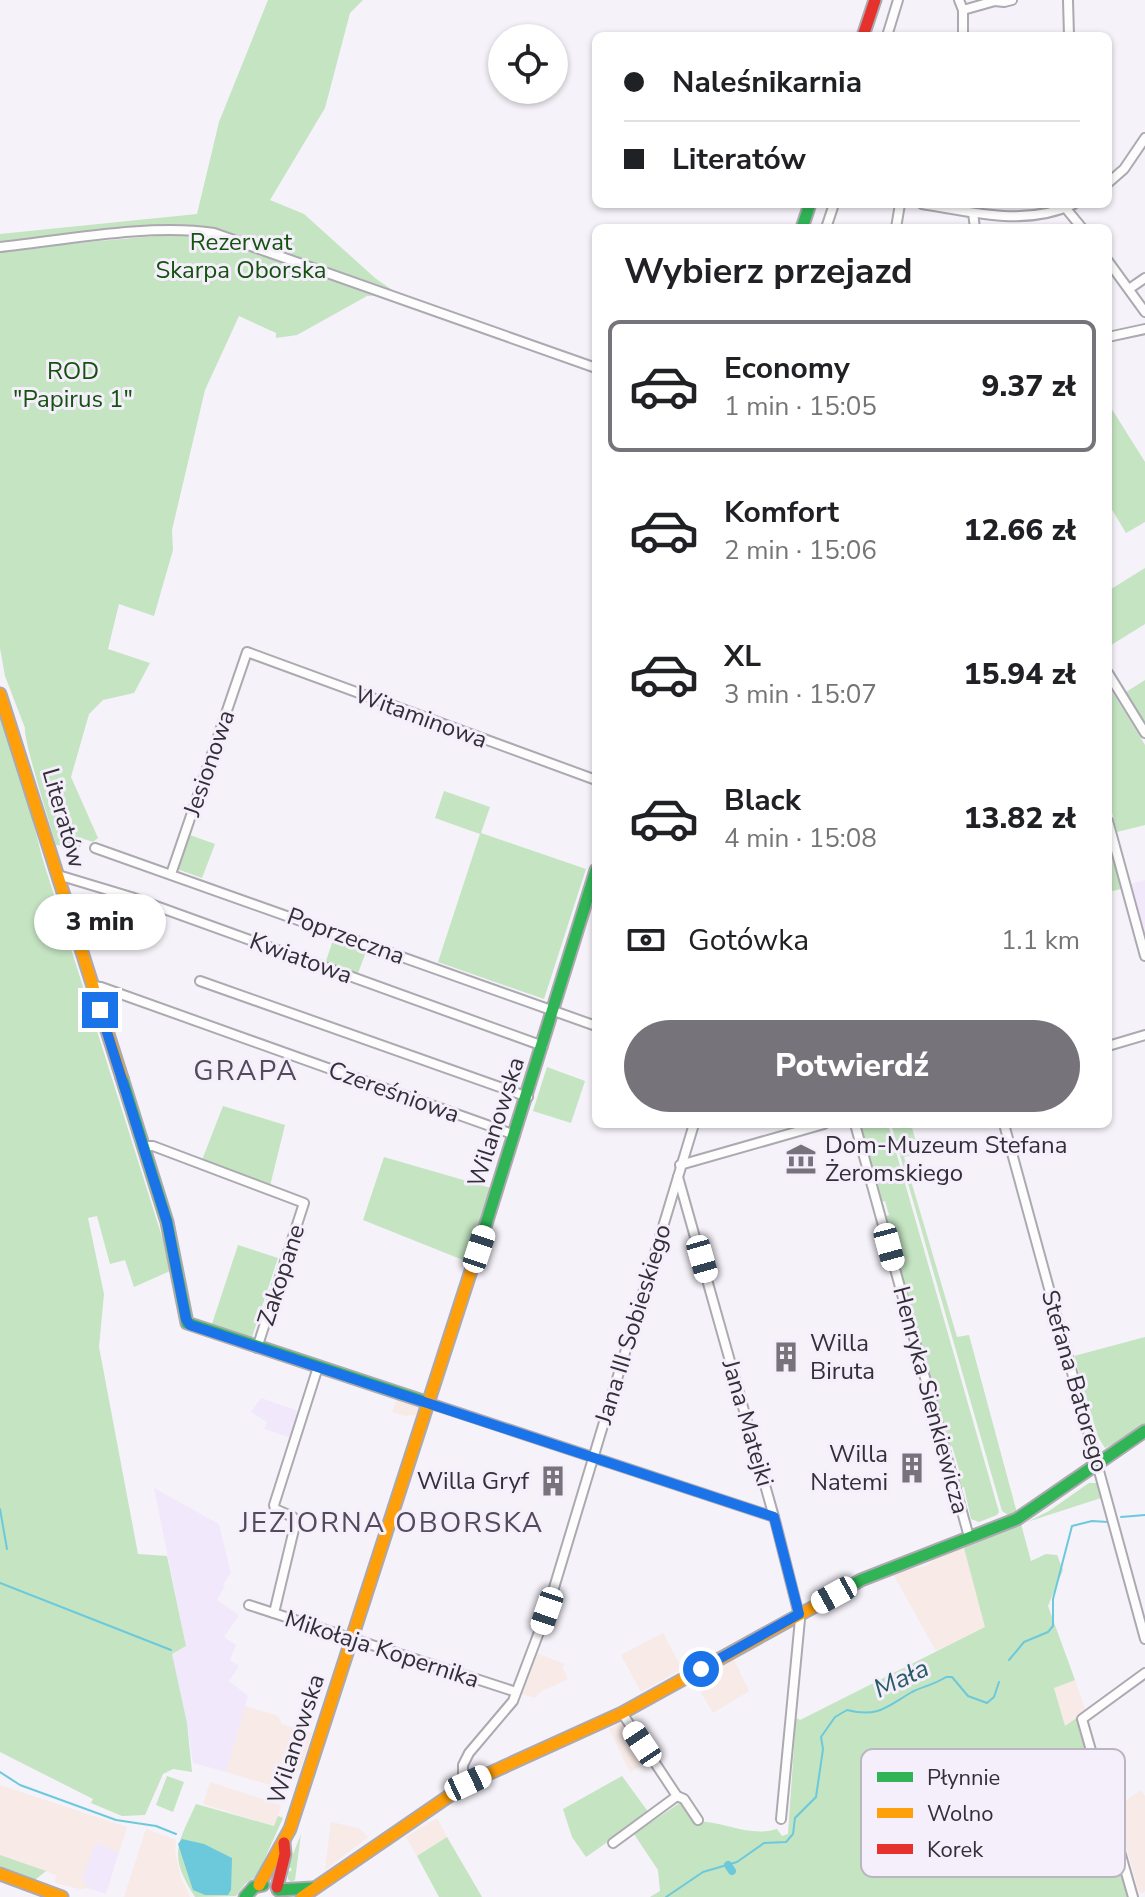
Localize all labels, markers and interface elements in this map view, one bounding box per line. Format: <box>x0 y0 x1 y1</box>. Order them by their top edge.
map controls <box>488 24 568 104</box>
button: locate <box>488 24 568 104</box>
text: Naleśnikarnia <box>672 62 862 103</box>
text: Literatów <box>672 139 806 180</box>
park label: Rezerwat Skarpa Oborska <box>155 226 327 286</box>
text: Wybierz przejazd <box>624 247 913 296</box>
text: Economy <box>724 348 850 389</box>
icon: car <box>628 350 700 422</box>
park label: ROD "Papirus 1" <box>13 355 133 415</box>
text: 9.37 zł <box>981 366 1076 407</box>
text: 1 min · 15:05 <box>724 389 877 424</box>
text: Komfort <box>724 492 839 533</box>
icon: car <box>628 494 700 566</box>
text: 12.66 zł <box>963 510 1076 551</box>
text: 2 min · 15:06 <box>724 533 877 568</box>
text: XL <box>724 636 761 677</box>
icon: car <box>628 638 700 710</box>
text: 15.94 zł <box>963 654 1076 695</box>
text: 3 min · 15:07 <box>724 677 877 712</box>
street label: Witaminowa <box>350 678 492 756</box>
street label: Jesionowa <box>176 706 242 821</box>
street label: Literatów <box>34 764 94 872</box>
text: Black <box>724 780 801 821</box>
icon: car <box>628 782 700 854</box>
text: 13.82 zł <box>963 798 1076 839</box>
text: 4 min · 15:08 <box>724 821 877 856</box>
callout: 3 min <box>34 894 166 950</box>
street label: Poprzeczna <box>283 900 409 972</box>
text: 3 min <box>66 904 134 939</box>
icon: cash <box>624 918 668 962</box>
text: Gotówka <box>688 920 809 961</box>
text: 1.1 km <box>1001 923 1080 958</box>
street label: Kwiatowa <box>245 925 357 991</box>
route end <box>82 992 118 1028</box>
button: Potwierdź <box>624 1020 1080 1112</box>
district label: GRAPA <box>193 1052 299 1090</box>
street label: Wilanowska <box>460 1053 532 1191</box>
street label: Czereśniowa <box>324 1054 464 1130</box>
place label: Dom-Muzeum Stefana Żeromskiego <box>825 1129 1067 1189</box>
museum icon: Dom-Muzeum Stefana Żeromskiego <box>784 1142 818 1176</box>
street label: Zakopane <box>250 1220 312 1330</box>
street label: Jana III Sobieskiego <box>587 1220 679 1429</box>
car <box>871 1221 907 1273</box>
car <box>460 1222 498 1276</box>
car <box>684 1233 720 1285</box>
street label: Henryka Sienkiewicza <box>885 1283 977 1517</box>
street label: Stefana Batorego <box>1034 1286 1116 1476</box>
place label: Willa Biruta <box>810 1327 875 1387</box>
building icon: Willa Biruta <box>769 1340 803 1374</box>
street label: Jana Matejki <box>714 1355 781 1490</box>
place label: Willa Natemi <box>810 1438 888 1498</box>
building icon: Willa Natemi <box>895 1451 929 1485</box>
building icon: Willa Gryf <box>536 1464 570 1498</box>
place label: Willa Gryf <box>417 1465 530 1497</box>
district label: JEZIORNA OBORSKA <box>239 1504 544 1542</box>
car <box>807 1573 861 1617</box>
car <box>528 1584 566 1638</box>
street label: Mikołaja Kopernika <box>281 1602 483 1696</box>
water label: Mała <box>868 1650 935 1706</box>
route start <box>683 1651 719 1687</box>
street label: Wilanowska <box>260 1670 332 1808</box>
car <box>619 1717 665 1771</box>
legend <box>861 1749 1125 1877</box>
car <box>441 1762 495 1804</box>
text: Płynnie <box>927 1763 1000 1793</box>
text: Wolno <box>927 1799 993 1829</box>
text: Korek <box>927 1835 984 1865</box>

